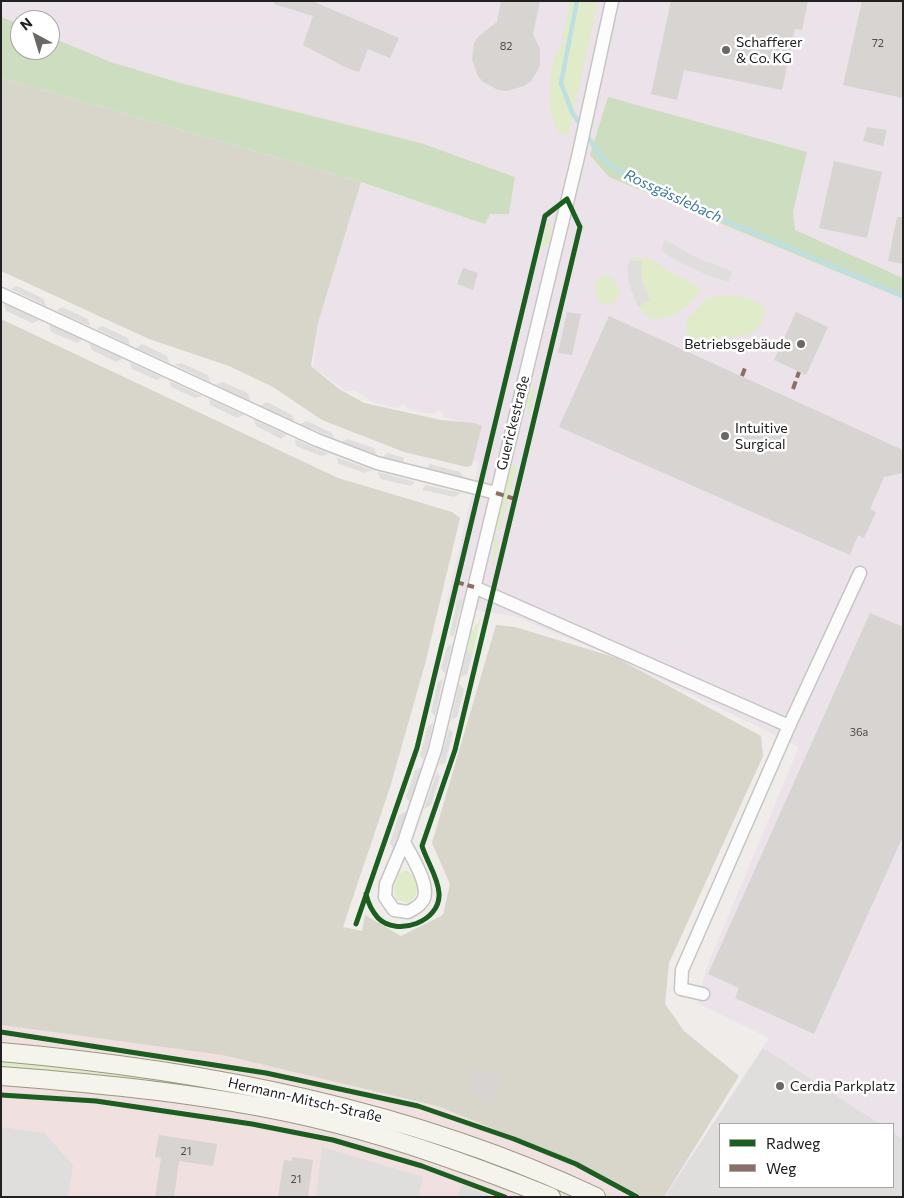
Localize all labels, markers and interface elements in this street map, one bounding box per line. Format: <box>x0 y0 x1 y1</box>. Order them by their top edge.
north arrow <box>10 10 60 60</box>
text: N <box>16 14 35 34</box>
place label: Schafferer & Co. KG <box>736 34 803 66</box>
house number: 72 <box>872 36 884 50</box>
house number: 82 <box>500 39 512 53</box>
marker: Schafferer & Co. KG <box>720 44 732 56</box>
water label: Rossgässlebach <box>621 165 725 227</box>
place label: Betriebsgebäude <box>684 336 791 352</box>
marker: Betriebsgebäude <box>795 338 807 350</box>
street label: Guerickestraße <box>493 374 533 472</box>
place label: Intuitive Surgical <box>735 420 788 452</box>
marker: Intuitive Surgical <box>719 430 731 442</box>
house number: 36a <box>850 725 868 739</box>
street label: Hermann-Mitsch-Straße <box>226 1074 384 1126</box>
place label: Cerdia Parkplatz <box>790 1078 895 1094</box>
marker: Cerdia Parkplatz <box>774 1080 786 1092</box>
legend <box>719 1123 894 1188</box>
text: Radweg <box>766 1134 820 1152</box>
house number: 21 <box>181 1144 191 1158</box>
text: Weg <box>766 1159 796 1177</box>
house number: 21 <box>291 1172 301 1186</box>

